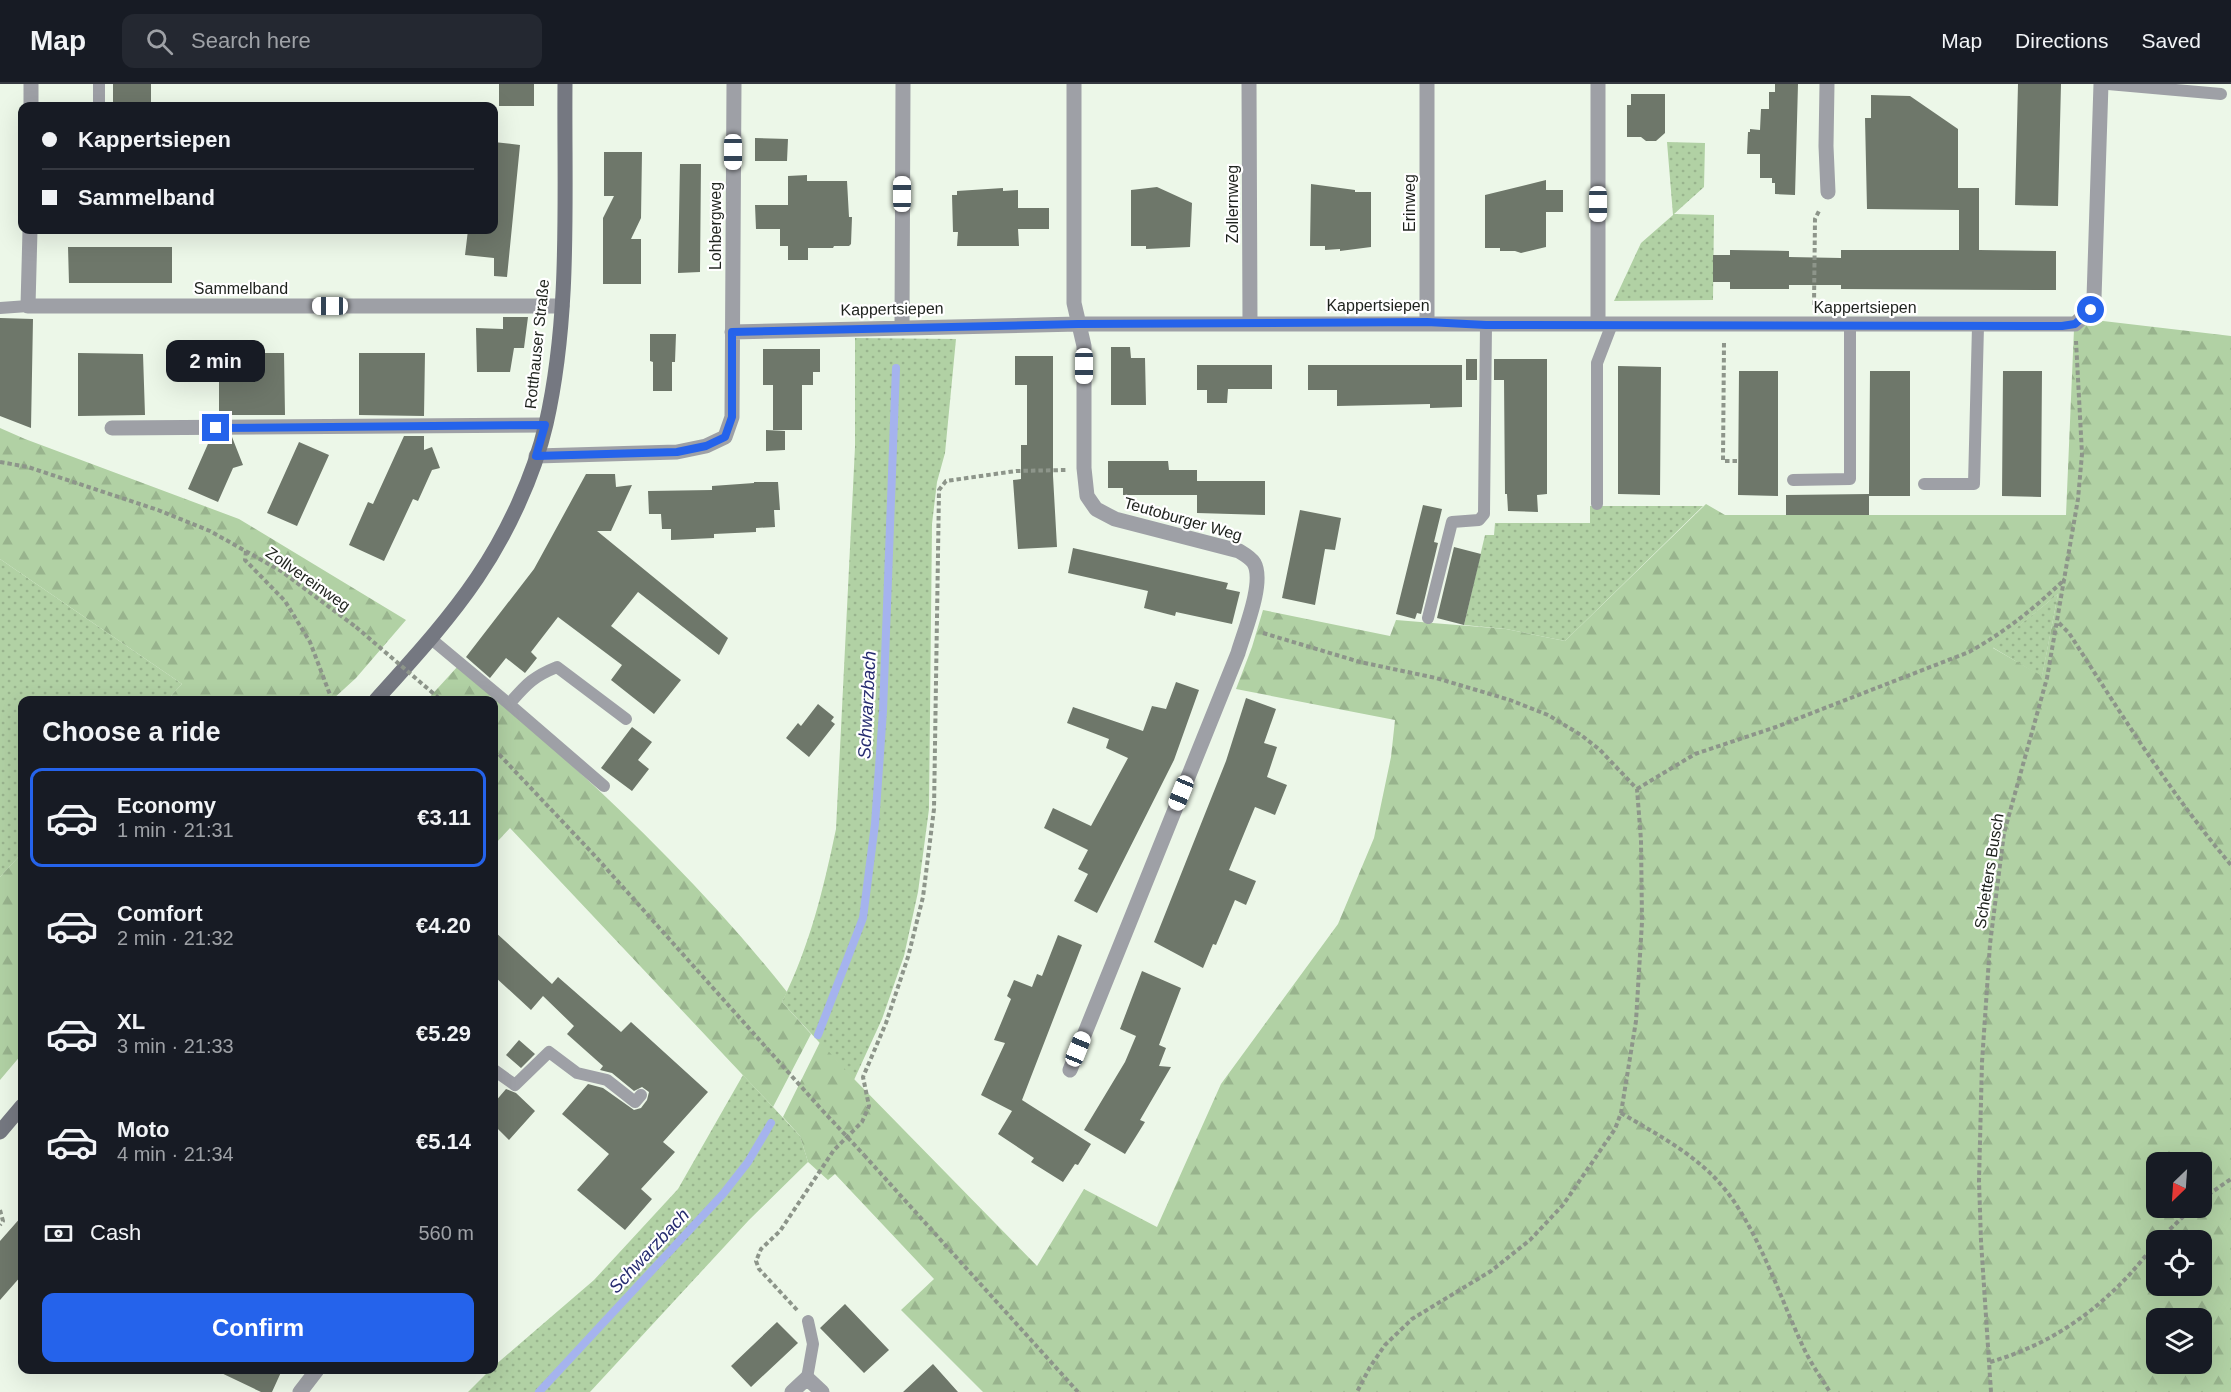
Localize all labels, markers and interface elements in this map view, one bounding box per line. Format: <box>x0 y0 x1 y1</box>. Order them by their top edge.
search box <box>122 14 542 68</box>
text: Map <box>30 25 86 56</box>
icon: search <box>143 25 176 58</box>
text: Search here <box>191 28 311 53</box>
text: Map <box>1941 29 1982 52</box>
text: Directions <box>2015 29 2108 52</box>
text: Saved <box>2141 29 2201 52</box>
text: Kappertsiepen <box>78 127 231 152</box>
car <box>724 134 742 170</box>
street label: Zollernweg <box>1224 165 1241 243</box>
street label: Erinweg <box>1401 174 1418 232</box>
car <box>893 176 911 212</box>
street label: Lohbergweg <box>707 182 724 270</box>
text: Sammelband <box>78 185 215 210</box>
car <box>1589 186 1607 222</box>
street label: Rotthauser Straße <box>522 278 552 410</box>
street label: Sammelband <box>194 280 288 297</box>
route start <box>2077 296 2104 323</box>
car <box>312 297 348 315</box>
street label: Kappertsiepen <box>1326 297 1430 314</box>
street label: Kappertsiepen <box>1813 299 1917 316</box>
street label: Kappertsiepen <box>840 300 944 318</box>
callout: 2 min <box>166 341 266 383</box>
car <box>1075 348 1093 384</box>
text: 2 min <box>189 350 242 372</box>
route end <box>202 414 229 441</box>
street label: Teutoburger Weg <box>1122 494 1244 544</box>
street label: Zollvereinweg <box>263 544 353 614</box>
water label: Schwarzbach <box>854 651 880 759</box>
text: Choose a ride <box>42 717 221 747</box>
car <box>1166 773 1196 813</box>
icon: car <box>45 791 99 845</box>
text: Economy <box>117 793 216 818</box>
text: €3.11 <box>417 805 471 830</box>
street label: Schetters Busch <box>1971 812 2007 930</box>
text: 1 min · 21:31 <box>117 819 234 841</box>
icon: car <box>45 899 99 953</box>
text: Comfort <box>117 901 203 926</box>
text: €4.20 <box>416 913 471 938</box>
text: 2 min · 21:32 <box>117 927 234 949</box>
icon: car <box>45 1007 99 1061</box>
text: XL <box>117 1009 145 1034</box>
text: €5.29 <box>416 1021 471 1046</box>
car <box>1063 1029 1093 1069</box>
text: 3 min · 21:33 <box>117 1035 234 1057</box>
icon: car <box>45 1115 99 1169</box>
text: Moto <box>117 1117 170 1142</box>
text: €5.14 <box>416 1129 471 1154</box>
text: 4 min · 21:34 <box>117 1143 234 1165</box>
north arrow <box>2146 1152 2212 1218</box>
map controls <box>2146 1152 2212 1374</box>
water label: Schwarzbach <box>605 1205 693 1297</box>
icon: cash <box>42 1217 75 1250</box>
text: Cash <box>90 1220 141 1245</box>
text: 560 m <box>418 1222 474 1244</box>
button: locate <box>2146 1230 2212 1296</box>
button: Confirm <box>42 1293 474 1362</box>
button: layers <box>2146 1308 2212 1374</box>

